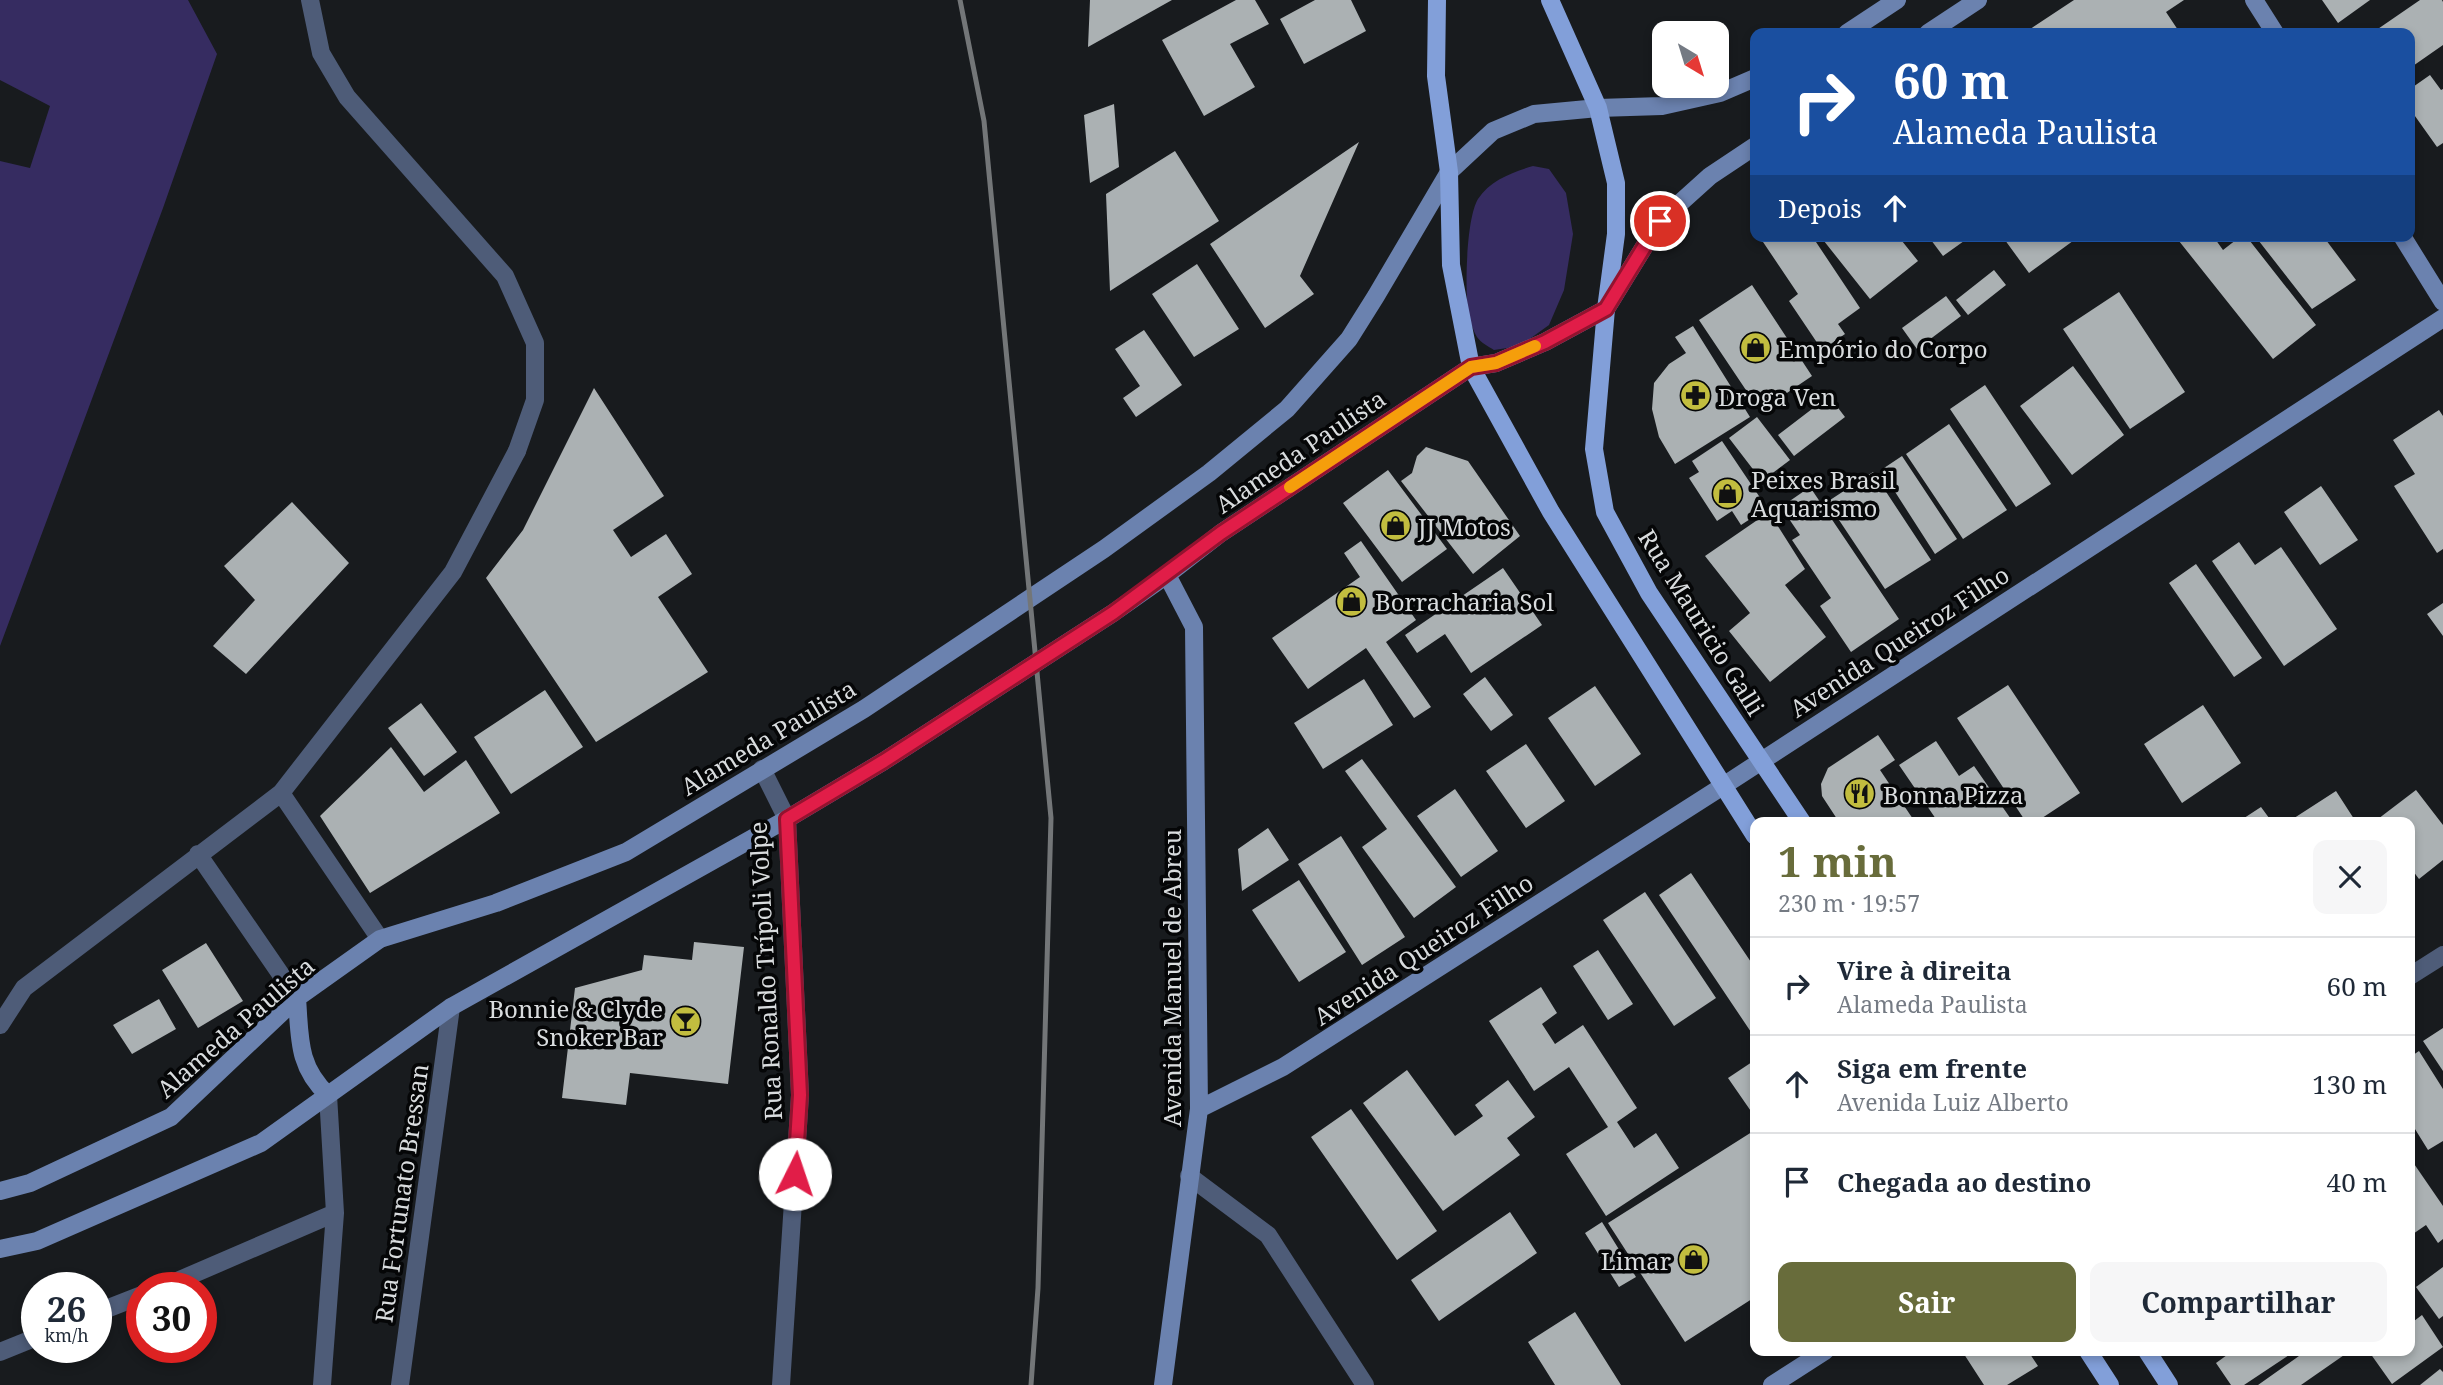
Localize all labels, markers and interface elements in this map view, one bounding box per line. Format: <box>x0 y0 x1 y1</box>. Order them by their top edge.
north arrow <box>1652 21 1729 98</box>
map controls <box>1652 21 1729 98</box>
text: 60 m <box>1893 47 2009 113</box>
icon: right <box>1778 56 1869 147</box>
text: Alameda Paulista <box>1893 110 2158 153</box>
icon: ahead <box>1876 189 1914 227</box>
text: Depois <box>1778 190 1862 226</box>
pin <box>1630 191 1690 251</box>
icon: arrive <box>1641 202 1679 240</box>
shop icon: Empório do Corpo <box>1739 331 1773 365</box>
place label: Empório do Corpo <box>1779 332 1988 365</box>
pharmacy icon: Droga Ven <box>1678 379 1712 413</box>
place label: Droga Ven <box>1718 380 1836 413</box>
street label: Alameda Paulista <box>1208 382 1392 520</box>
place label: Peixes Brasil Aquarismo <box>1751 463 1896 524</box>
shop icon: Peixes Brasil Aquarismo <box>1711 476 1745 510</box>
shop icon: JJ Motos <box>1378 509 1412 543</box>
place label: JJ Motos <box>1417 510 1511 543</box>
street label: Rua Mauricio Galli <box>1631 523 1773 722</box>
street label: Avenida Queiroz Filho <box>1783 558 2015 724</box>
shop icon: Borracharia Sol <box>1335 584 1369 618</box>
place label: Borracharia Sol <box>1375 585 1554 618</box>
street label: Alameda Paulista <box>674 672 862 802</box>
restaurant icon: Bonna Pizza <box>1843 777 1877 811</box>
place label: Bonna Pizza <box>1883 778 2023 811</box>
street label: Rua Ronaldo Trípoli Volpe <box>741 821 789 1121</box>
street label: Avenida Manuel de Abreu <box>1155 829 1188 1127</box>
text: 1 min <box>1778 832 1897 889</box>
button: close <box>2313 840 2387 914</box>
street label: Avenida Queiroz Filho <box>1307 866 1539 1032</box>
text: 230 m · 19:57 <box>1778 887 1920 919</box>
street label: Alameda Paulista <box>149 949 321 1105</box>
text: Vire à direita <box>1837 952 2012 988</box>
icon: right <box>1778 967 1816 1005</box>
text: 60 m <box>2327 968 2387 1004</box>
text: Alameda Paulista <box>1837 988 2028 1020</box>
place label: Bonnie & Clyde Snoker Bar <box>488 992 663 1053</box>
bar icon: Bonnie & Clyde Snoker Bar <box>669 1005 703 1039</box>
text: Siga em frente <box>1837 1050 2027 1086</box>
street label: Rua Fortunato Bressan <box>367 1062 435 1324</box>
icon: ahead <box>1778 1065 1816 1103</box>
text: 130 m <box>2312 1066 2387 1102</box>
text: Avenida Luiz Alberto <box>1837 1086 2069 1118</box>
position arrow <box>758 1137 832 1211</box>
icon: arrive <box>1778 1163 1816 1201</box>
text: Chegada ao destino <box>1837 1164 2092 1200</box>
text: 40 m <box>2327 1164 2387 1200</box>
shop icon: Limar <box>1677 1243 1711 1277</box>
place label: Limar <box>1601 1244 1671 1277</box>
button: Sair <box>1778 1262 2076 1342</box>
button: Compartilhar <box>2090 1262 2387 1342</box>
speed limit sign: 30 <box>126 1272 217 1363</box>
text: 26 <box>47 1285 86 1332</box>
text: km/h <box>44 1323 89 1347</box>

